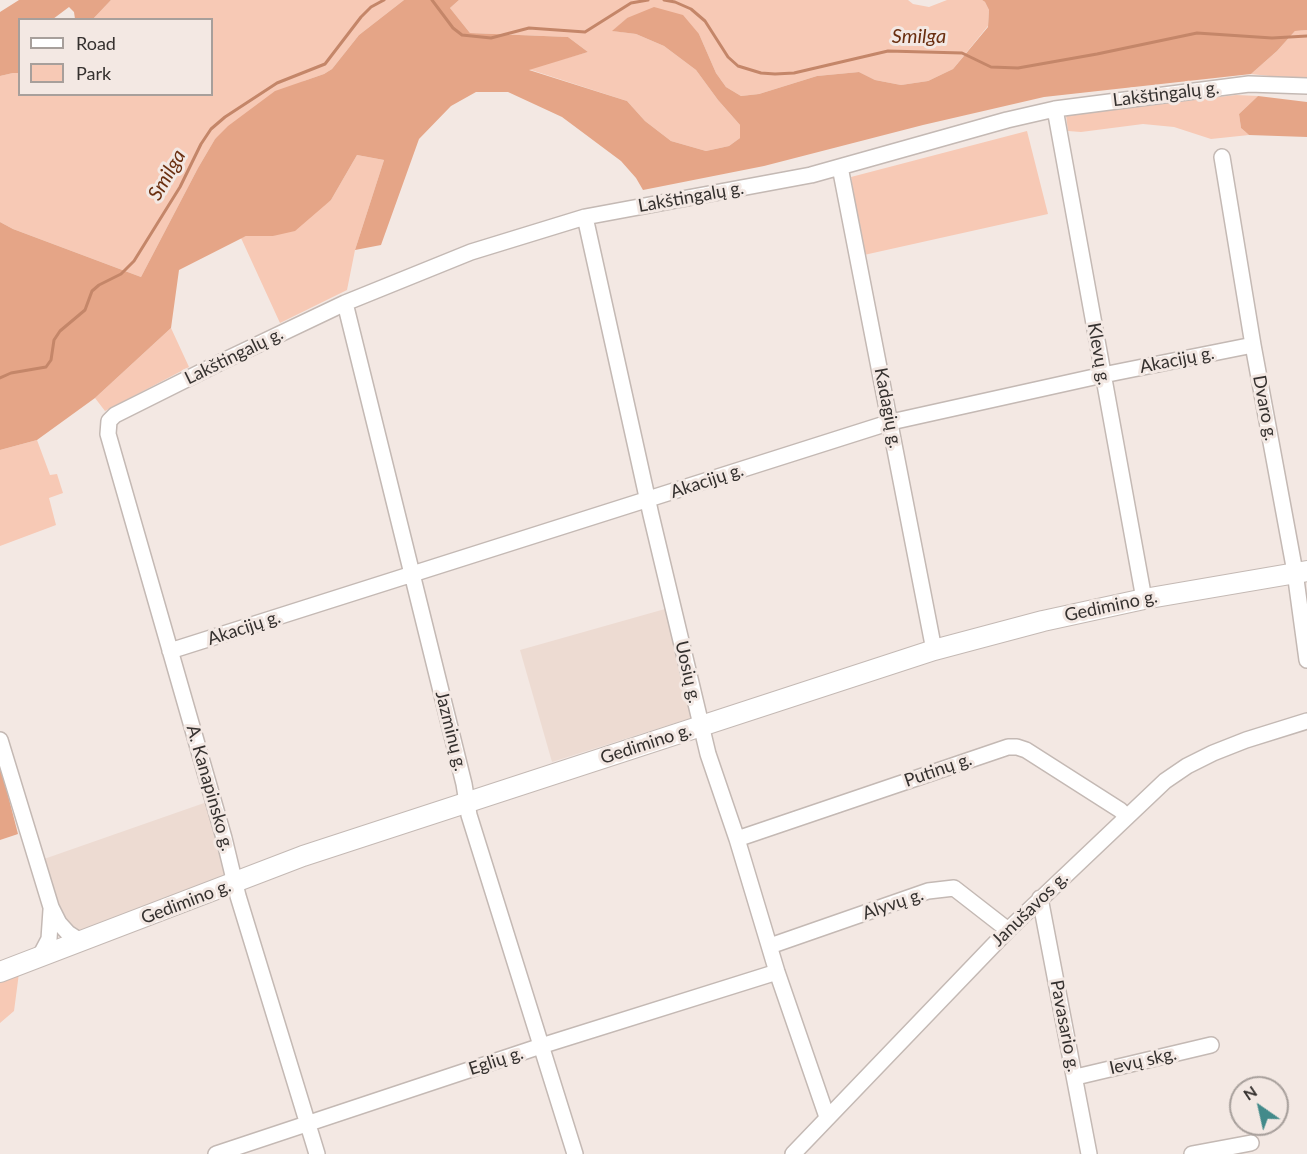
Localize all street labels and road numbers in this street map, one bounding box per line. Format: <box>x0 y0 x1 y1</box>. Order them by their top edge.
street label: Lakštingalų g. <box>1112 77 1220 111</box>
street label: Lakštingalų g. <box>636 177 746 217</box>
street label: Klevų g. <box>1083 321 1115 387</box>
street label: Lakštingalų g. <box>181 323 287 389</box>
street label: Akacijų g. <box>1138 342 1216 378</box>
street label: Kadagių g. <box>870 366 906 450</box>
street label: Dvaro g. <box>1248 373 1282 443</box>
street label: Akacijų g. <box>668 459 746 503</box>
street label: Gedimino g. <box>1063 586 1159 626</box>
street label: Akacijų g. <box>205 606 283 650</box>
street label: Uosių g. <box>670 639 706 705</box>
street label: Jazminų g. <box>431 689 471 773</box>
street label: Gedimino g. <box>598 719 694 769</box>
street label: A. Kanapinsko g. <box>182 722 238 854</box>
street label: Putinų g. <box>901 748 975 792</box>
street label: Janušavos g. <box>987 867 1073 951</box>
street label: Gedimino g. <box>138 875 234 929</box>
street label: Alyvų g. <box>860 883 926 925</box>
street label: Pavasario g. <box>1045 978 1085 1074</box>
street label: Eglių g. <box>466 1042 526 1080</box>
street label: Ievų skg. <box>1107 1043 1179 1079</box>

